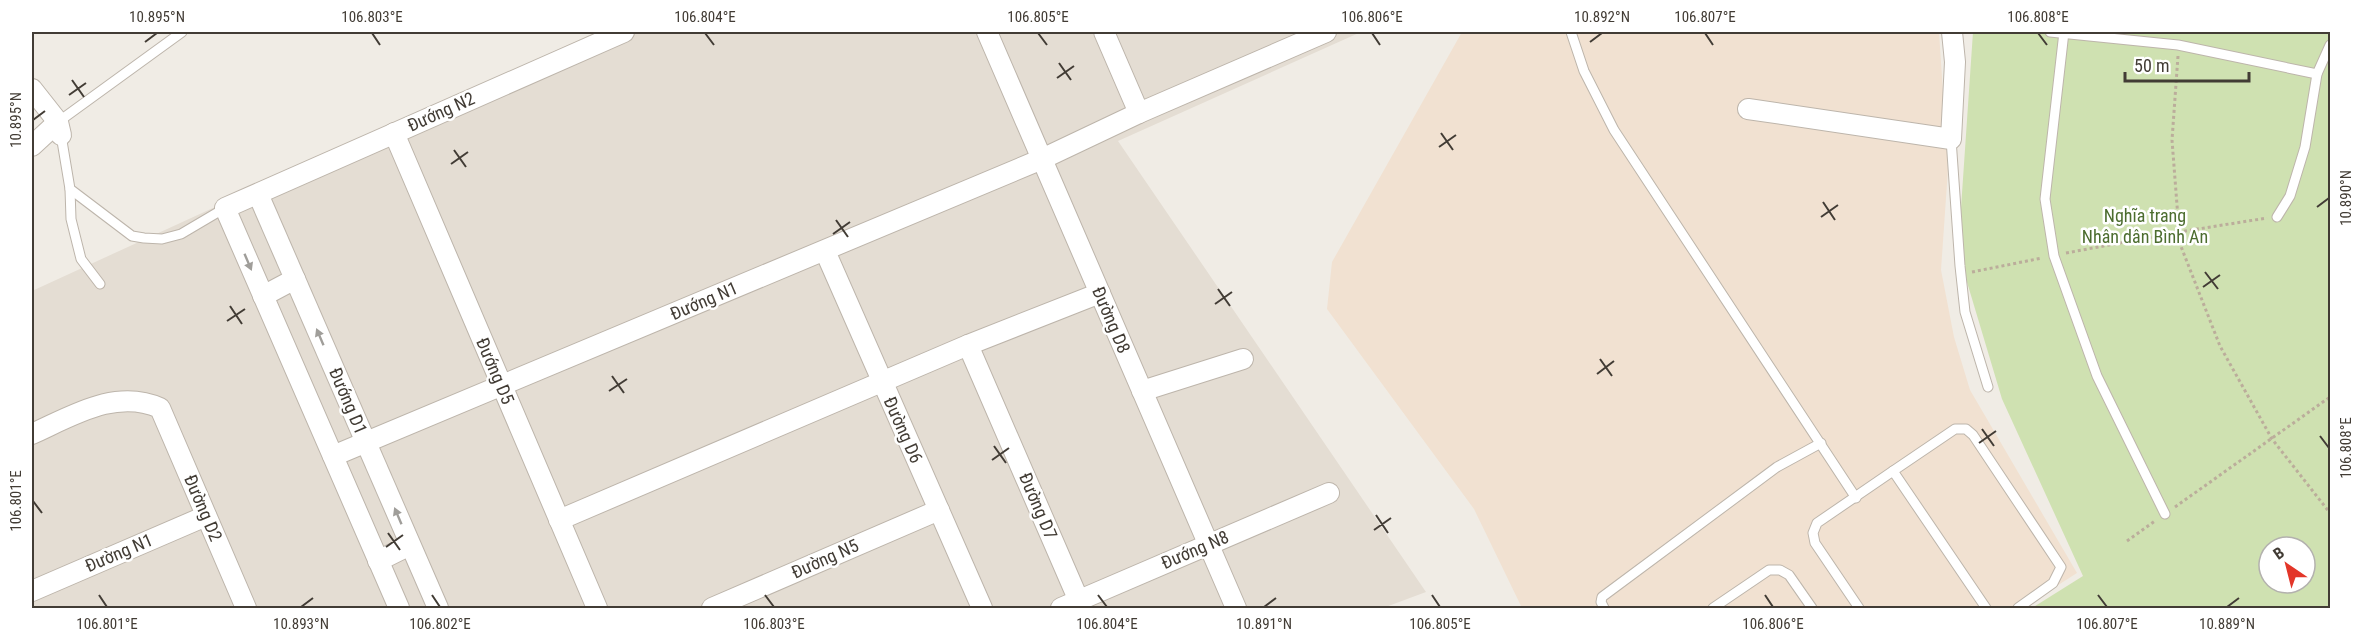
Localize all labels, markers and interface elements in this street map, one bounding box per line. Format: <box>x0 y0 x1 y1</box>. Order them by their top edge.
text: 10.895°N <box>129 8 185 26</box>
text: 106.803°E <box>341 8 403 26</box>
text: 106.804°E <box>674 8 736 26</box>
text: 106.805°E <box>1007 8 1069 26</box>
text: 106.806°E <box>1341 8 1403 26</box>
text: 10.892°N <box>1574 8 1630 26</box>
text: 106.807°E <box>1674 8 1736 26</box>
text: 106.808°E <box>2007 8 2069 26</box>
scale bar <box>2125 45 2250 83</box>
text: 50 m <box>2134 55 2169 76</box>
street label: Đướng N2 <box>404 87 478 136</box>
text: 10.895°N <box>7 92 25 148</box>
text: 10.890°N <box>2337 170 2355 226</box>
park label: Nghĩa trang Nhân dân Bình An <box>2082 205 2208 247</box>
one-way arrow <box>244 253 253 270</box>
street label: Đướng N1 <box>667 277 741 324</box>
street label: Đường D8 <box>1088 283 1135 356</box>
one-way arrow <box>316 329 325 346</box>
street label: Đướng D5 <box>472 334 519 407</box>
street label: Đướng D1 <box>325 364 372 437</box>
street label: Đường D6 <box>880 393 927 466</box>
text: 106.808°E <box>2337 417 2355 479</box>
street label: Đường D7 <box>1015 469 1062 542</box>
text: 106.801°E <box>7 470 25 532</box>
street label: Đường D2 <box>180 471 227 544</box>
one-way arrow <box>393 507 403 525</box>
street label: Đướng N8 <box>1158 526 1232 573</box>
street label: Đường N1 <box>82 529 156 576</box>
street label: Đường N5 <box>788 534 862 583</box>
north arrow <box>2257 535 2317 595</box>
text: B <box>2270 543 2288 563</box>
text: 106.801°E <box>76 615 138 633</box>
text: 10.893°N <box>273 615 329 633</box>
text: 106.802°E <box>409 615 471 633</box>
text: 106.803°E <box>743 615 805 633</box>
text: 106.804°E <box>1076 615 1138 633</box>
text: 10.891°N <box>1236 615 1292 633</box>
text: 106.805°E <box>1409 615 1471 633</box>
text: 106.806°E <box>1742 615 1804 633</box>
text: 106.807°E <box>2076 615 2138 633</box>
text: 10.889°N <box>2199 615 2255 633</box>

